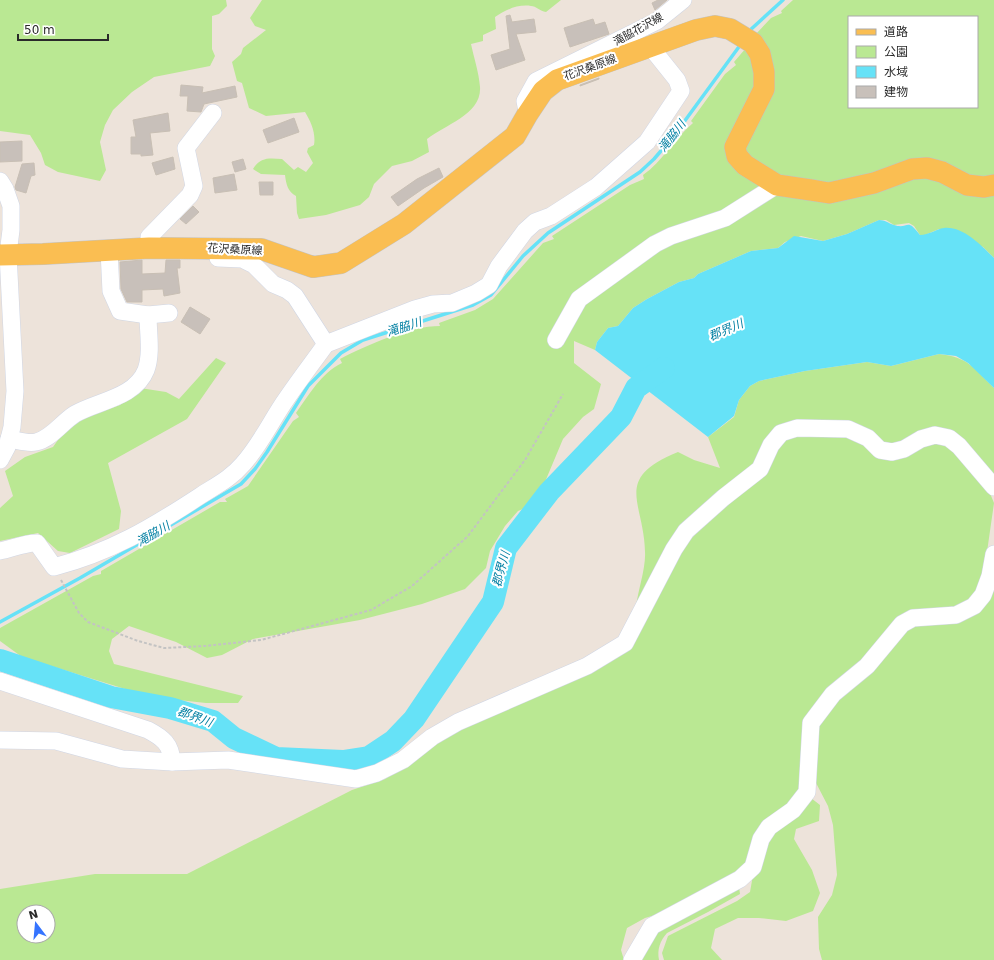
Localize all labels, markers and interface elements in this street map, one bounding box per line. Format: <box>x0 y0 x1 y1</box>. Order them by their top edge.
street label: 滝脇花沢線 <box>611 10 665 48</box>
scale bar <box>18 16 108 42</box>
legend <box>848 16 978 108</box>
text: 50 m <box>24 23 55 37</box>
text: 道路 <box>884 25 908 39</box>
text: 公園 <box>884 45 908 59</box>
street label: 花沢桑原線 <box>562 52 618 83</box>
text: 水域 <box>884 65 908 79</box>
text: 建物 <box>884 85 908 99</box>
water label: 滝脇川 <box>655 116 690 154</box>
street label: 花沢桑原線 <box>207 242 263 257</box>
water label: 滝脇川 <box>385 314 425 339</box>
water label: 郡界川 <box>707 316 747 343</box>
water label: 滝脇川 <box>134 518 174 549</box>
water label: 郡界川 <box>490 548 513 588</box>
water label: 郡界川 <box>176 704 216 730</box>
north arrow <box>16 904 56 944</box>
text: N <box>27 907 40 922</box>

